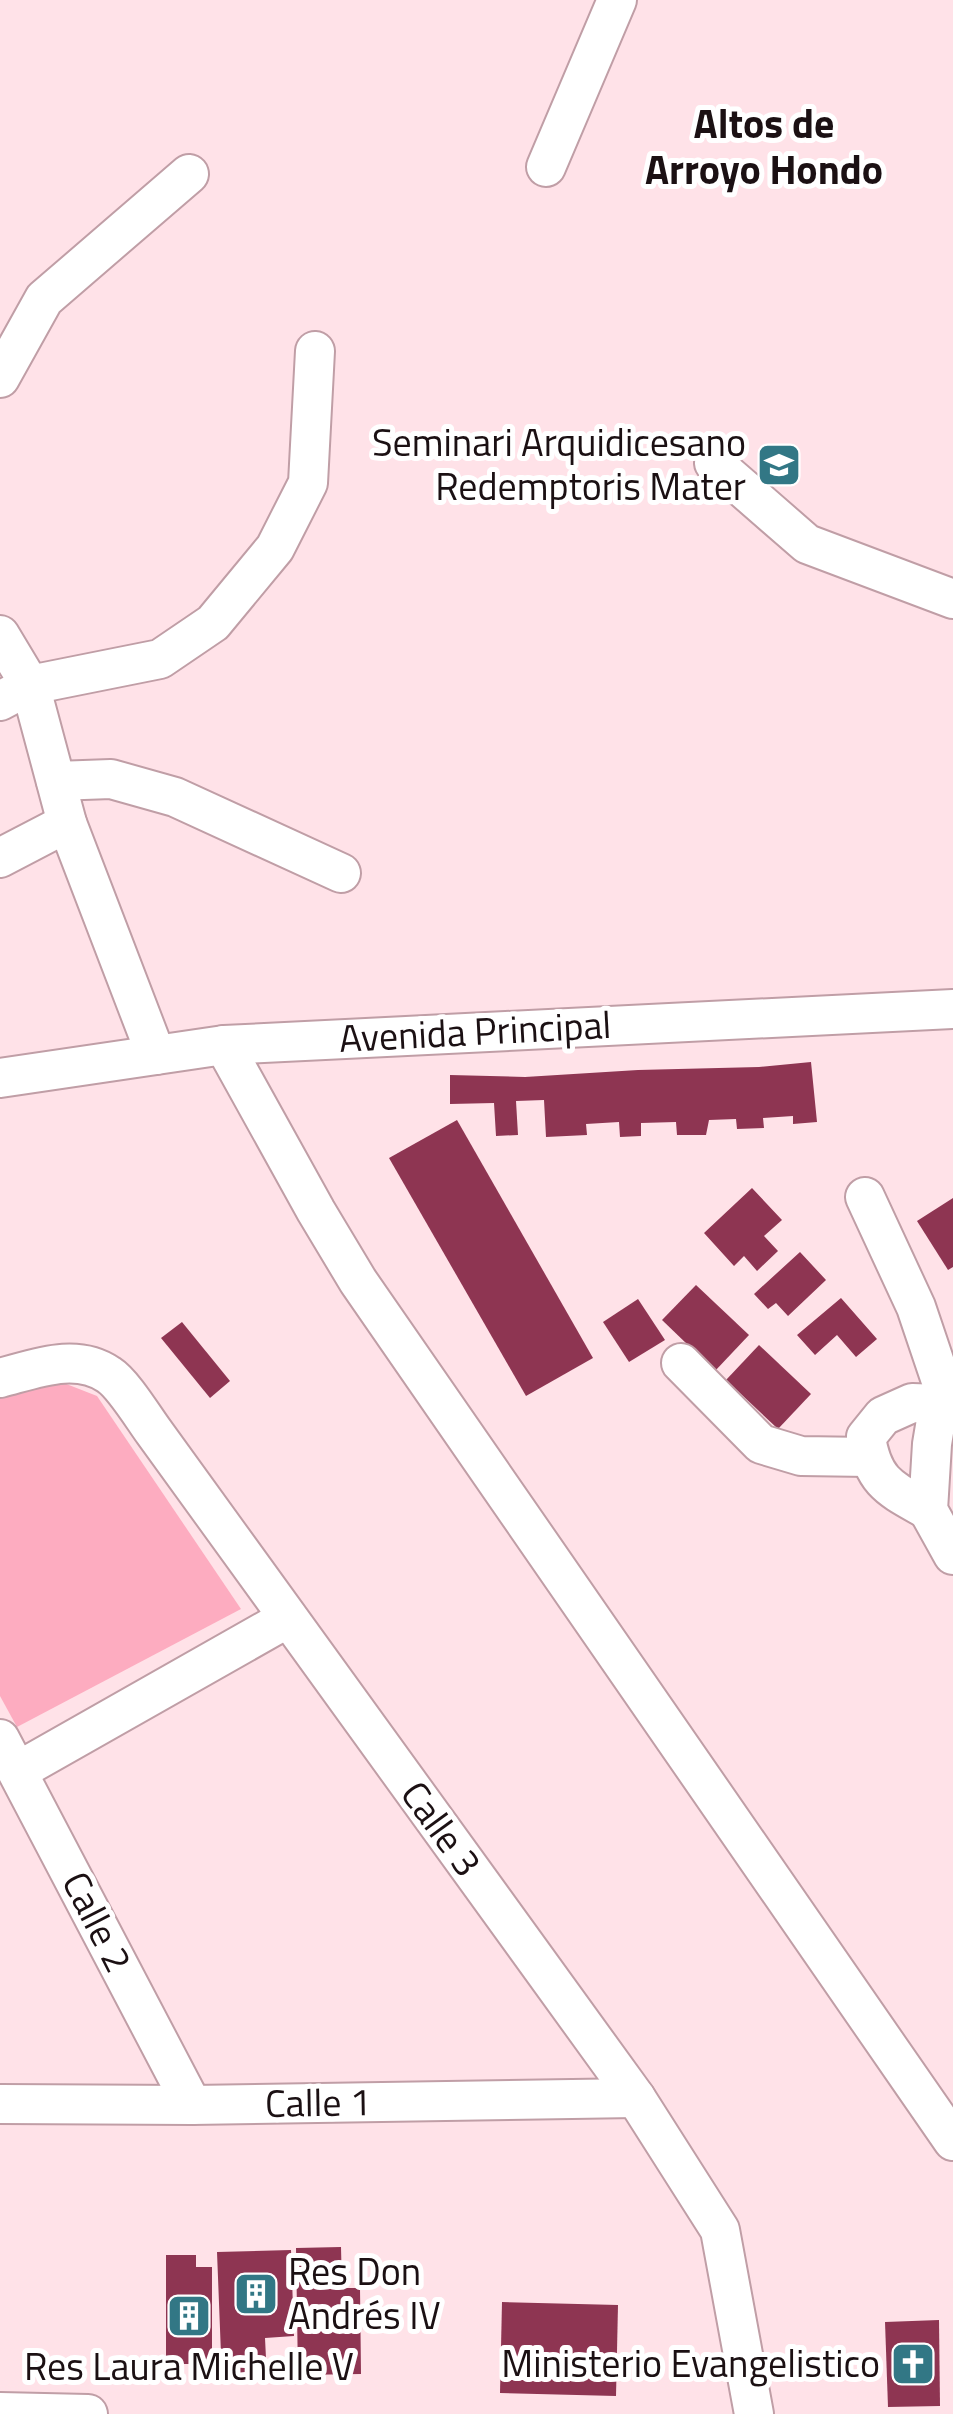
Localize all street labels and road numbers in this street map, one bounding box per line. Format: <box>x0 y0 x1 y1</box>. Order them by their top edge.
street label: Avenida Principal <box>337 995 613 1067</box>
street label: Calle 3 <box>387 1768 496 1888</box>
street label: Calle 2 <box>48 1861 148 1982</box>
street label: Calle 1 <box>264 2072 372 2132</box>

